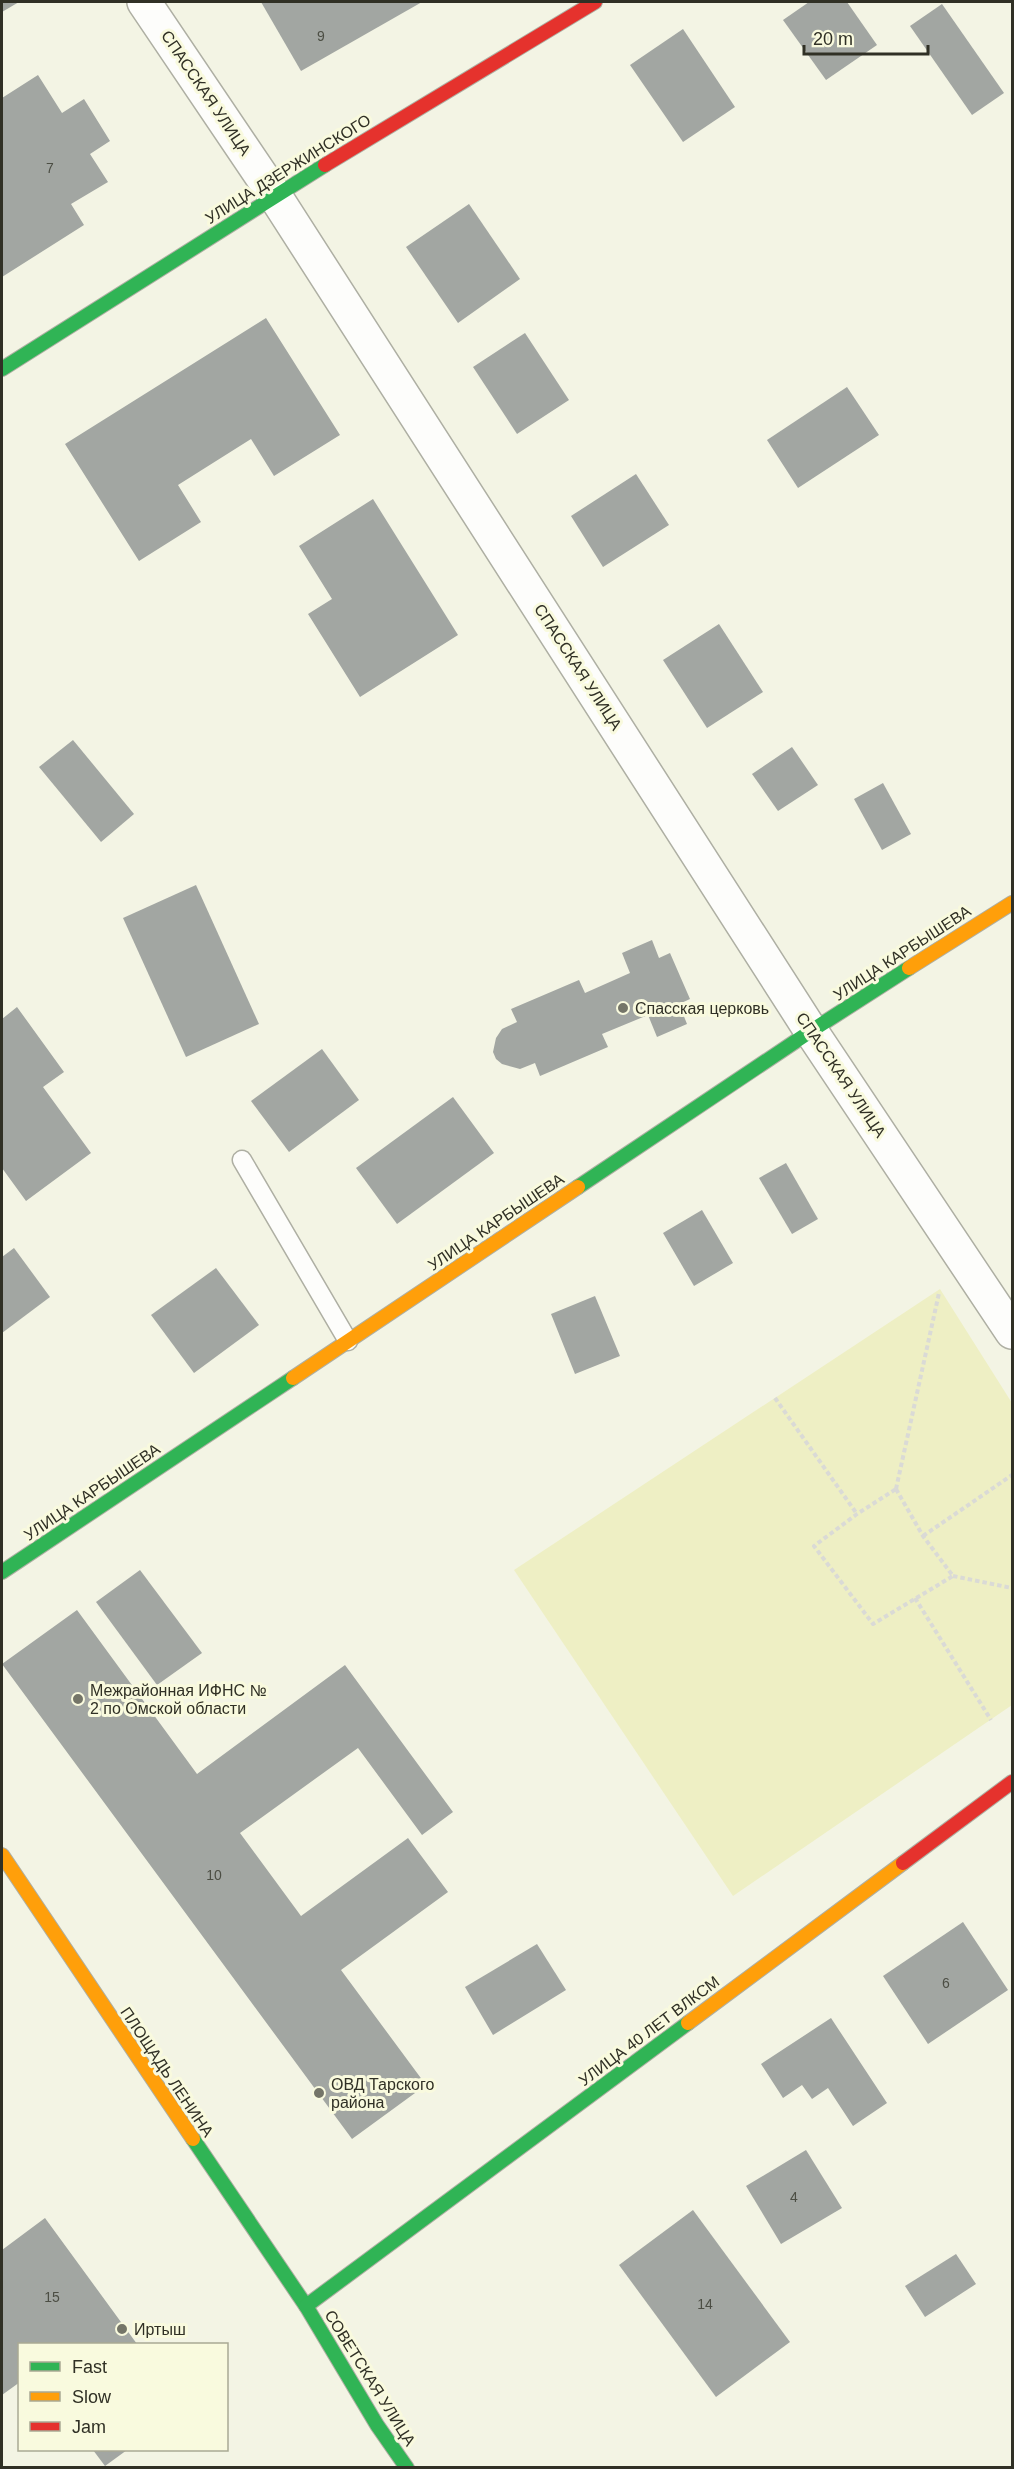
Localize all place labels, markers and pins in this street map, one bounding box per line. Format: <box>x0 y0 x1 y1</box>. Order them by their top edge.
place label: Спасская церковь <box>635 1000 769 1017</box>
marker: Спасская церковь <box>616 1001 630 1015</box>
place label: Межрайонная ИФНС № 2 по Омской области <box>90 1682 267 1717</box>
marker: Межрайонная ИФНС № 2 по Омской области <box>71 1692 85 1706</box>
place label: ОВД Тарского района <box>331 2076 434 2111</box>
marker: ОВД Тарского района <box>312 2086 326 2100</box>
place label: Иртыш <box>134 2321 186 2338</box>
marker: Иртыш <box>115 2322 129 2336</box>

